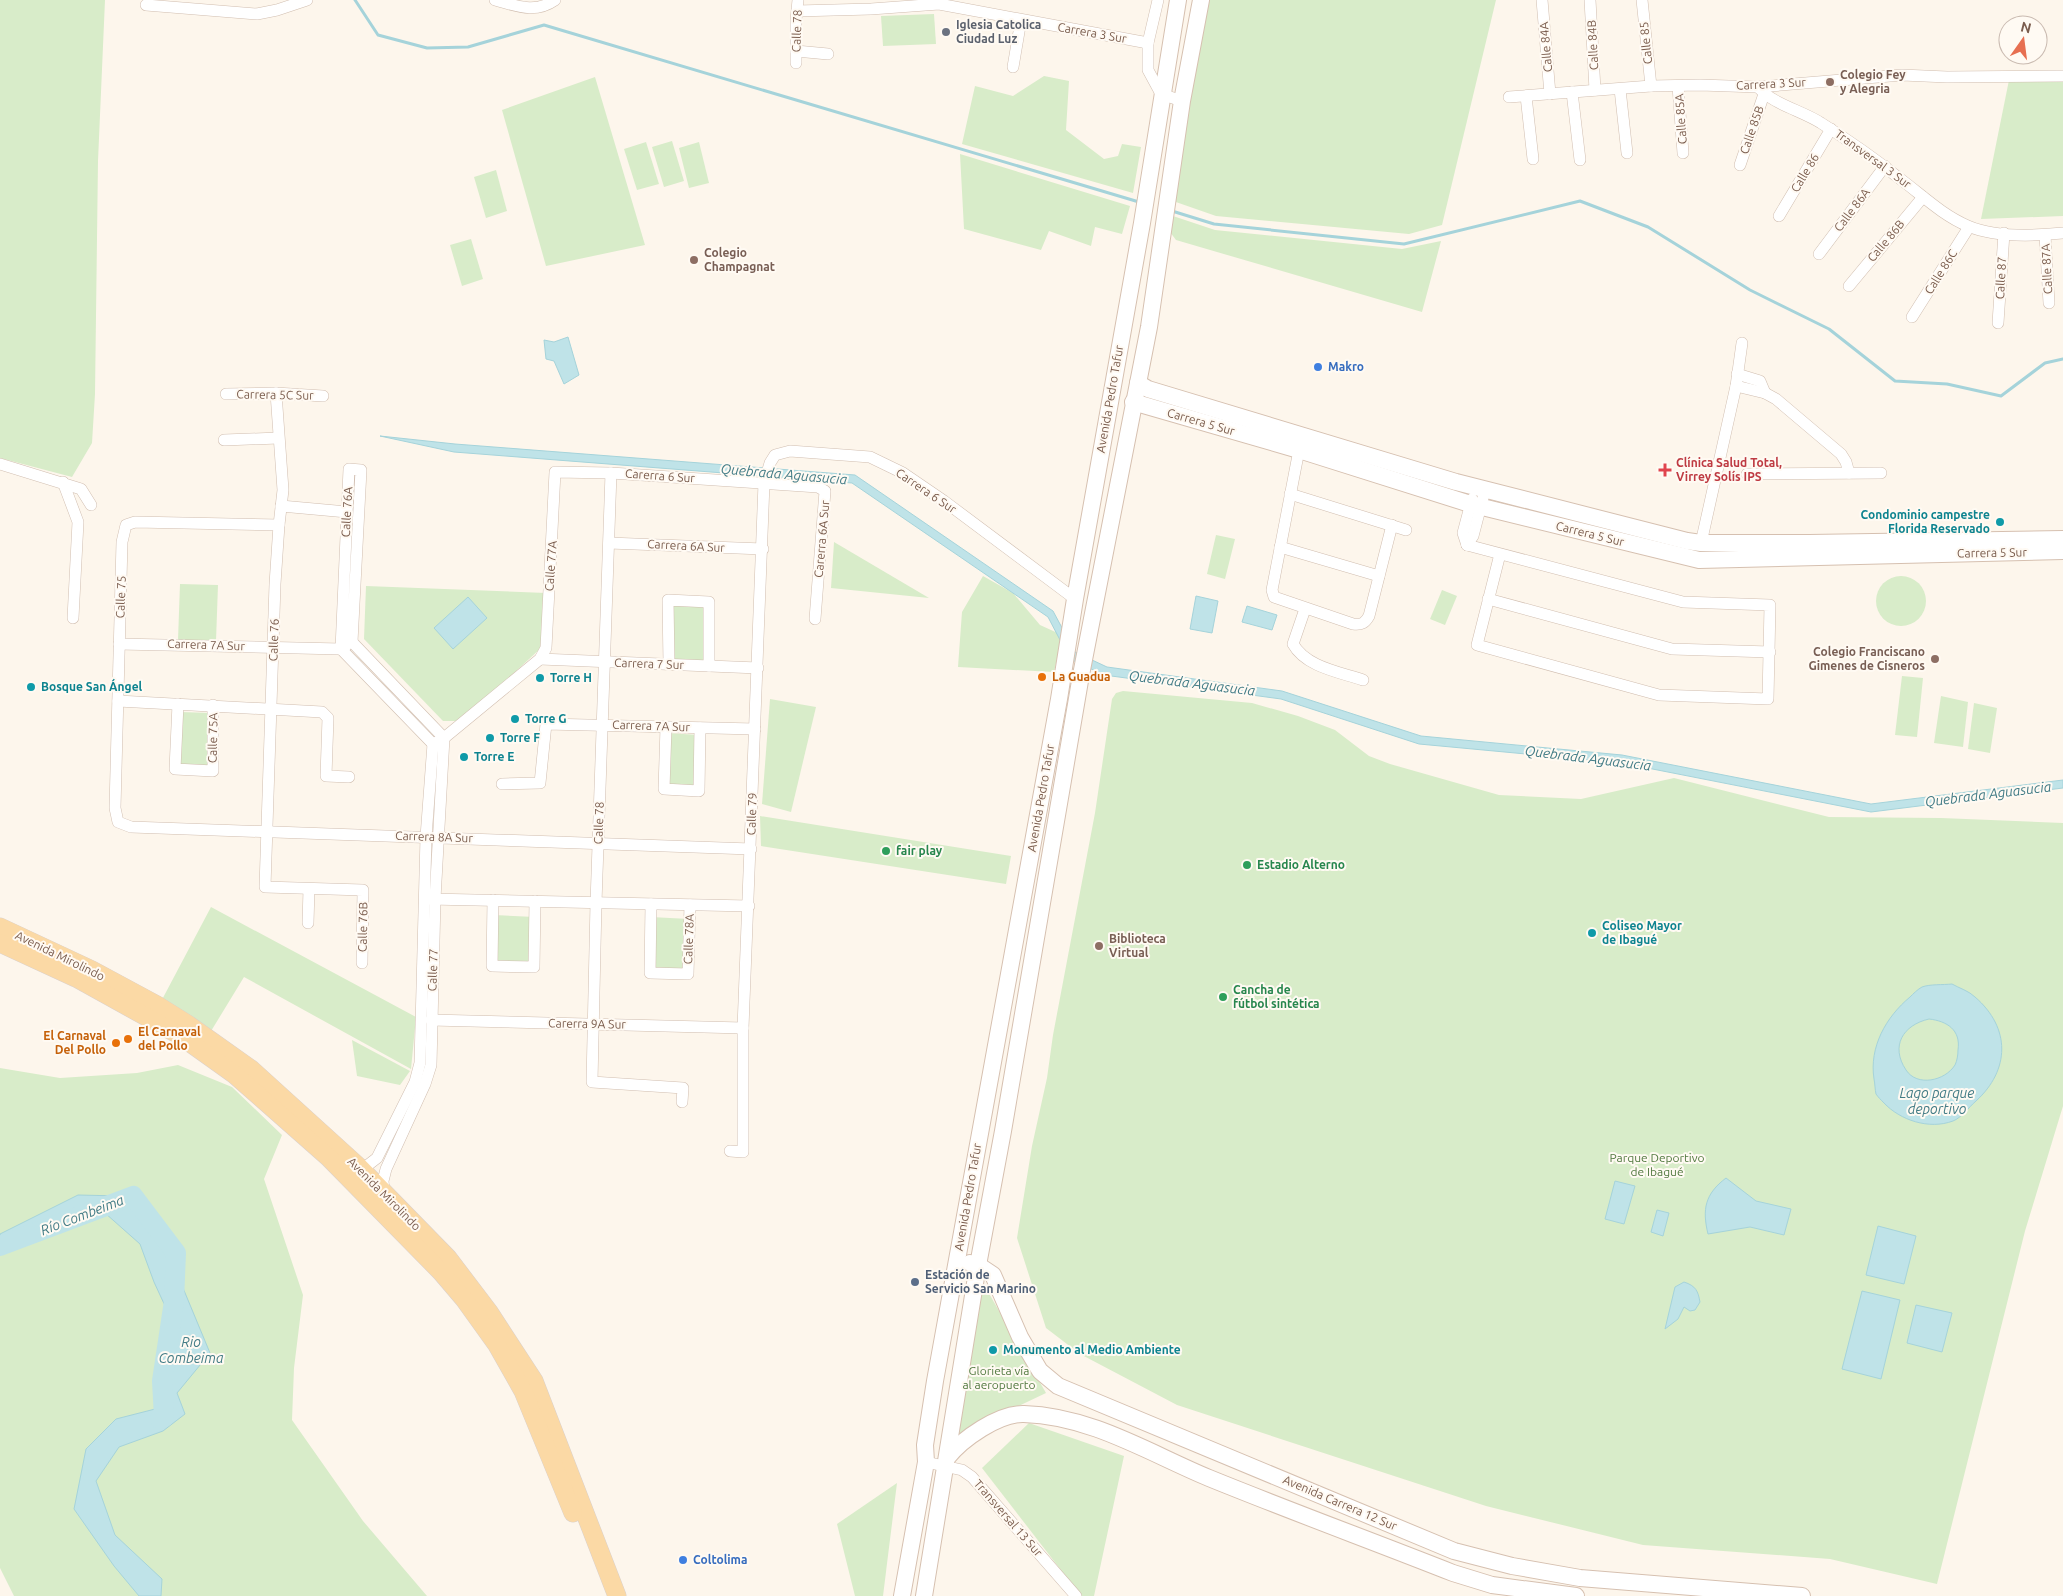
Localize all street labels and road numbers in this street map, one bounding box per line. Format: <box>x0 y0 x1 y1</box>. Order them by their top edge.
street label: Calle 78 <box>789 9 804 53</box>
street label: Carrera 3 Sur <box>1057 20 1128 45</box>
street label: Calle 84B <box>1585 20 1600 71</box>
street label: Calle 84A <box>1537 21 1554 73</box>
street label: Calle 85 <box>1637 21 1654 65</box>
street label: Carrera 3 Sur <box>1736 75 1807 92</box>
street label: Calle 85A <box>1672 93 1689 145</box>
street label: Calle 85B <box>1737 104 1766 156</box>
street label: Transversal 3 Sur <box>1833 127 1914 191</box>
street label: Calle 86 <box>1788 151 1821 194</box>
street label: Calle 86A <box>1831 185 1872 234</box>
street label: Calle 86B <box>1864 217 1907 264</box>
street label: Calle 87A <box>2039 243 2054 295</box>
street label: Calle 86C <box>1922 247 1960 296</box>
street label: Calle 87 <box>1993 256 2008 300</box>
street label: Avenida Pedro Tafur <box>1094 344 1125 454</box>
street label: Carrera 5C Sur <box>236 387 314 402</box>
street label: Carrera 5 Sur <box>1166 406 1237 438</box>
street label: Carrera 6 Sur <box>894 466 959 516</box>
street label: Carerra 6 Sur <box>625 467 696 484</box>
street label: Calle 76A <box>339 486 354 538</box>
street label: Carerra 6A Sur <box>812 499 831 578</box>
street label: Carrera 5 Sur <box>1555 519 1626 548</box>
street label: Carrera 6A Sur <box>647 537 726 554</box>
street label: Calle 77A <box>542 540 559 592</box>
street label: Carrera 5 Sur <box>1957 545 2027 560</box>
street label: Calle 75 <box>113 575 128 619</box>
street label: Calle 76 <box>266 618 281 662</box>
street label: Carrera 7A Sur <box>167 637 246 652</box>
street label: Carrera 7 Sur <box>614 656 685 671</box>
street label: Calle 75A <box>206 712 219 763</box>
street label: Carrera 7A Sur <box>612 718 691 733</box>
street label: Avenida Pedro Tafur <box>1025 743 1056 853</box>
street label: Calle 79 <box>744 792 759 836</box>
street label: Calle 78 <box>591 801 606 845</box>
street label: Carrera 8A Sur <box>395 829 474 844</box>
street label: Calle 76B <box>356 902 369 952</box>
street label: Calle 78A <box>681 913 696 964</box>
street label: Avenida Mirolindo <box>13 928 107 983</box>
street label: Calle 77 <box>425 948 440 992</box>
street label: Carerra 9A Sur <box>548 1016 626 1031</box>
street label: Avenida Pedro Tafur <box>952 1142 983 1252</box>
street label: Avenida Mirolindo <box>345 1155 423 1233</box>
street label: Avenida Carrera 12 Sur <box>1281 1473 1400 1533</box>
street label: Transversal 13 Sur <box>972 1477 1045 1559</box>

